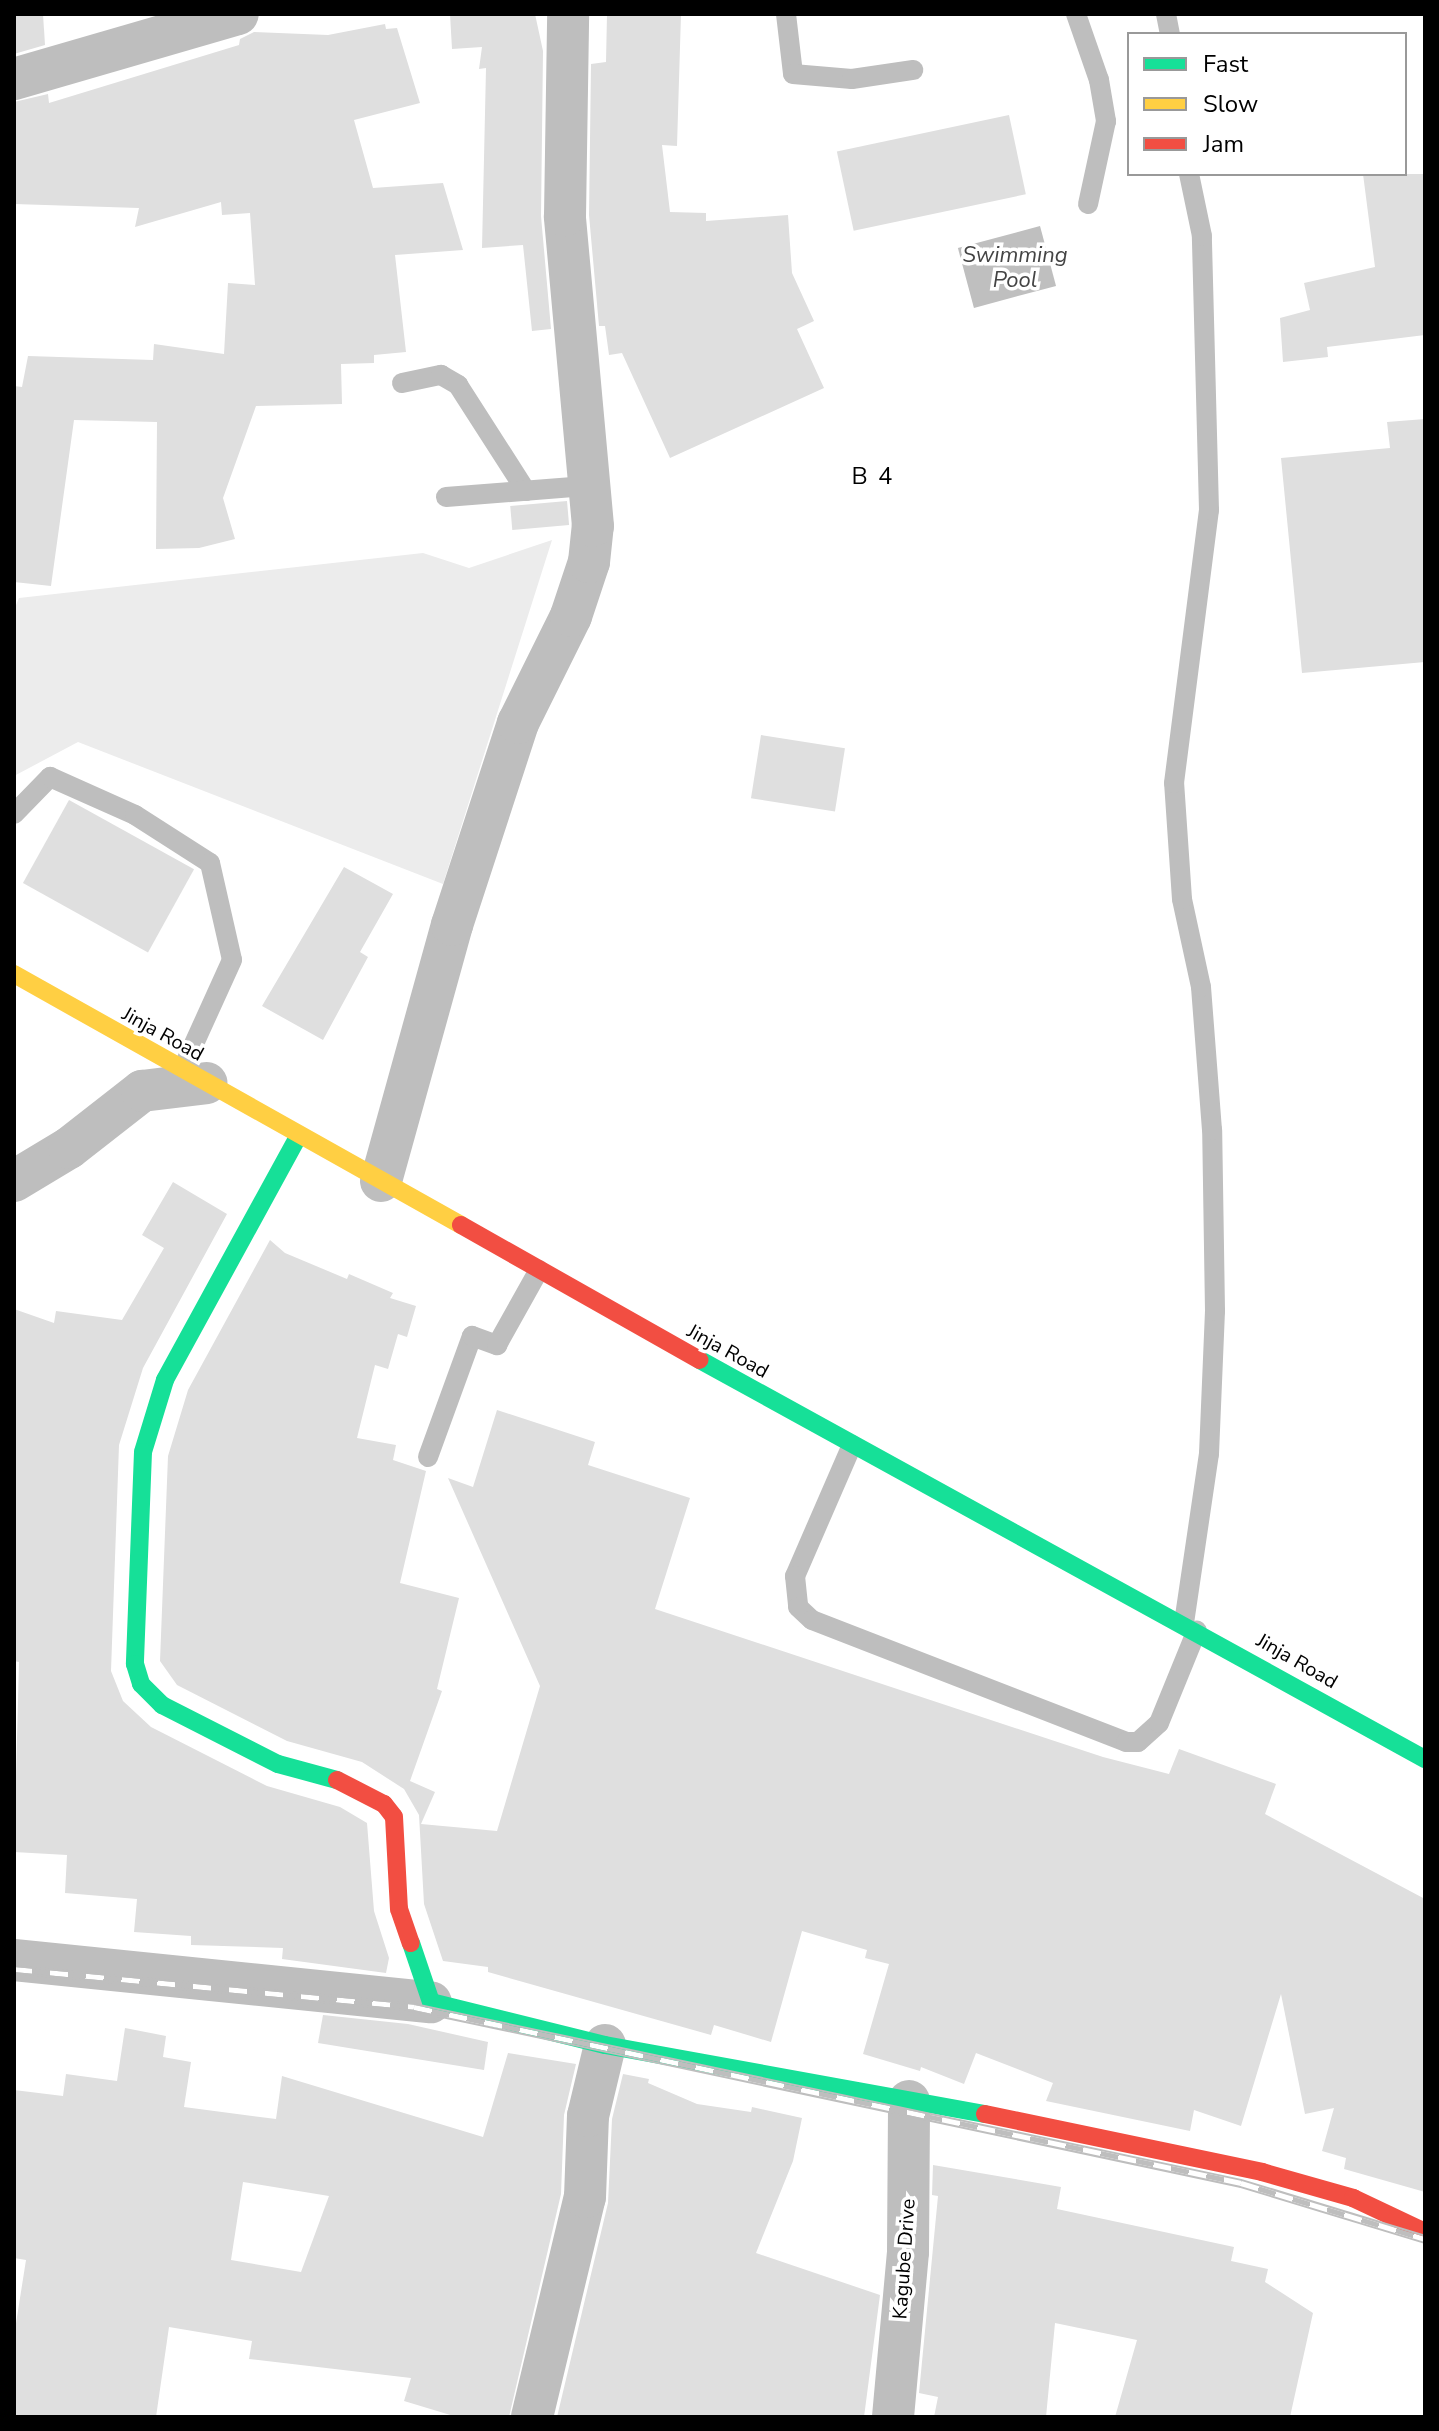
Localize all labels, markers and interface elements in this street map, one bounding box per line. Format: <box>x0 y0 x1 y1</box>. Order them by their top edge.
legend <box>1127 32 1407 176</box>
text: Fast <box>1203 48 1248 80</box>
text: Slow <box>1203 88 1258 120</box>
text: Jam <box>1203 128 1244 160</box>
water label: Swimming Pool <box>962 242 1068 294</box>
district label: B 4 <box>852 463 894 491</box>
street label: Jinja Road <box>118 1002 208 1066</box>
street label: Jinja Road <box>683 1319 773 1383</box>
street label: Jinja Road <box>1252 1628 1342 1694</box>
street label: Kagube Drive <box>888 2198 920 2320</box>

